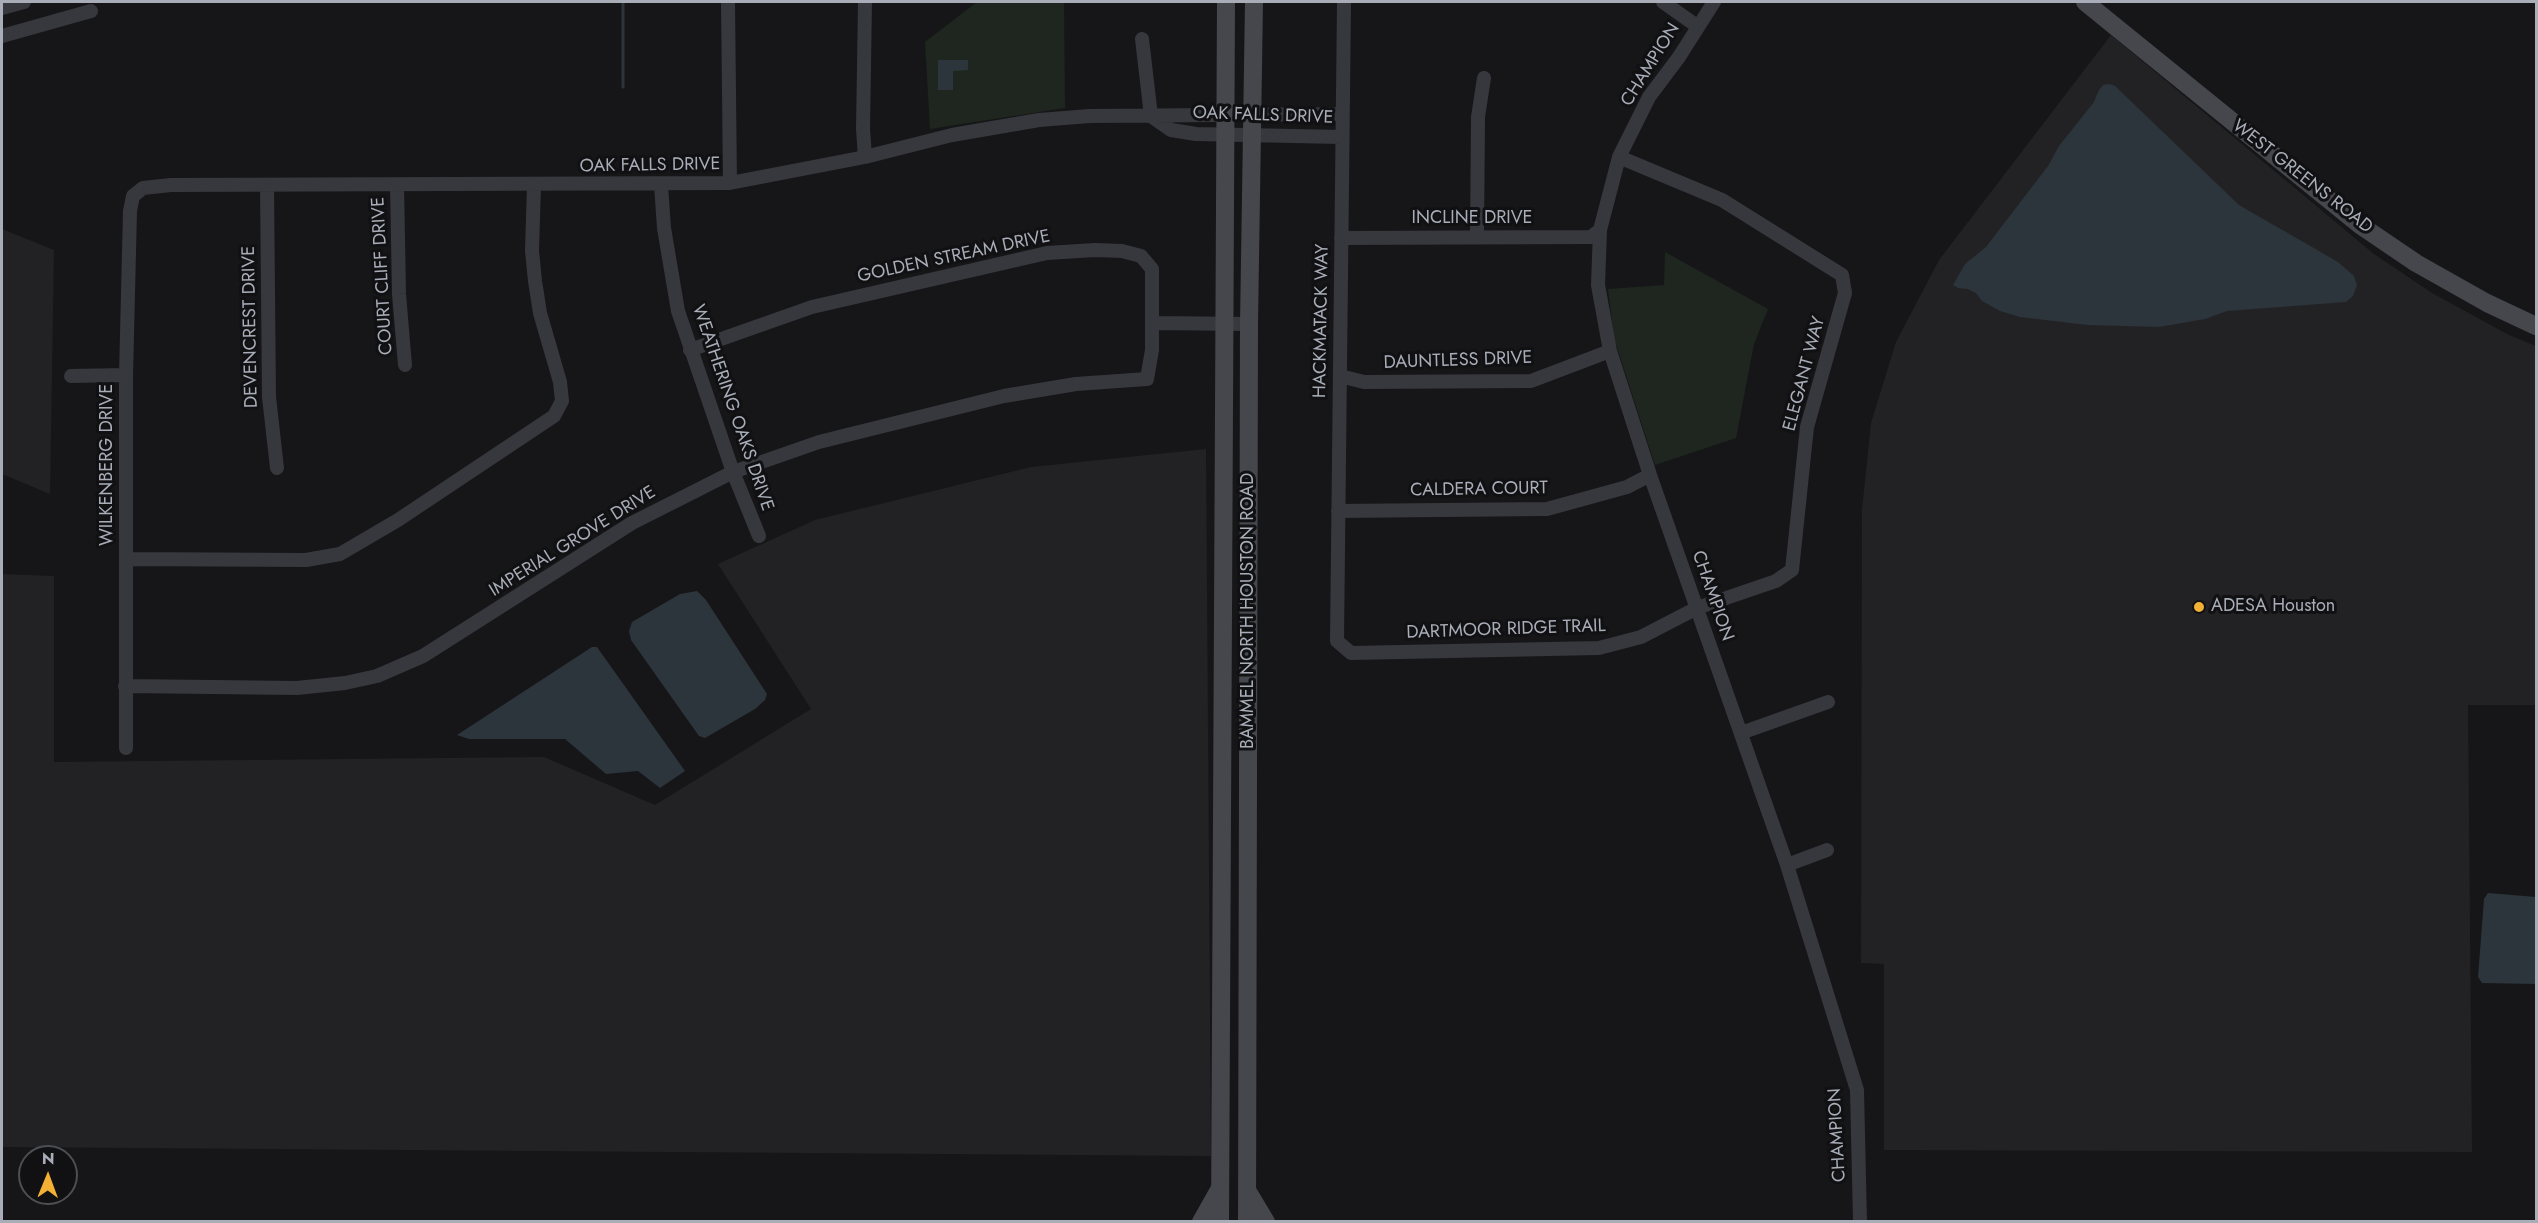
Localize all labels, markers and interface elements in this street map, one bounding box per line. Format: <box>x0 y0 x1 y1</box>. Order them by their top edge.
street label: CHAMPION <box>1617 19 1685 111</box>
street label: OAK FALLS DRIVE <box>1192 103 1334 129</box>
street label: WEST GREENS ROAD <box>2227 115 2377 239</box>
street label: OAK FALLS DRIVE <box>579 154 721 178</box>
street label: COURT CLIFF DRIVE <box>368 196 398 356</box>
street label: INCLINE DRIVE <box>1412 208 1532 230</box>
street label: GOLDEN STREAM DRIVE <box>856 226 1052 288</box>
street label: HACKMATACK WAY <box>1310 244 1334 398</box>
street label: DEVENCREST DRIVE <box>239 246 263 408</box>
street label: WEATHERING OAKS DRIVE <box>687 302 777 514</box>
street label: ELEGANT WAY <box>1779 314 1831 434</box>
street label: DAUNTLESS DRIVE <box>1383 348 1533 374</box>
street label: WILKENBERG DRIVE <box>97 384 119 546</box>
street label: BAMMEL NORTH HOUSTON ROAD <box>1238 473 1260 749</box>
street label: CALDERA COURT <box>1410 478 1548 502</box>
street label: IMPERIAL GROVE DRIVE <box>486 482 660 602</box>
street label: CHAMPION <box>1686 548 1738 644</box>
place label: ADESA Houston <box>2211 596 2335 618</box>
marker: ADESA Houston <box>2192 600 2206 614</box>
street label: DARTMOOR RIDGE TRAIL <box>1406 616 1606 644</box>
street label: CHAMPION <box>1825 1087 1851 1183</box>
north arrow <box>18 1145 78 1205</box>
text: N <box>42 1147 55 1170</box>

